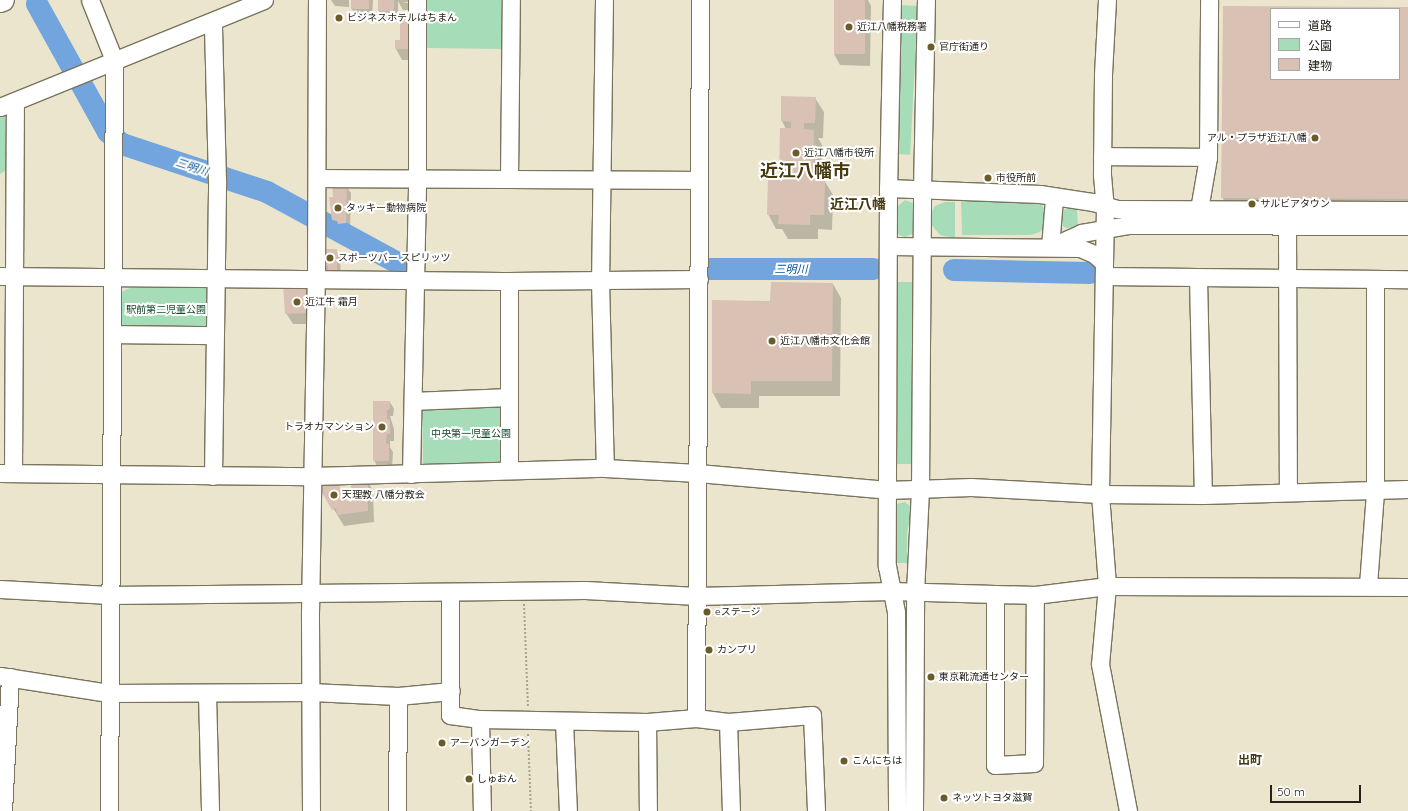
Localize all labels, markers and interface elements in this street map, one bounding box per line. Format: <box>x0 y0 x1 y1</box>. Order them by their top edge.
legend <box>1270 8 1400 80</box>
place label: ビジネスホテルはちまん <box>347 12 457 24</box>
marker: ビジネスホテルはちまん <box>334 13 344 23</box>
text: 道路 <box>1308 18 1332 33</box>
place label: 近江八幡税務署 <box>857 21 927 33</box>
marker: 近江八幡税務署 <box>844 22 854 32</box>
text: 公園 <box>1308 38 1332 53</box>
place label: 官庁街通り <box>939 41 989 53</box>
marker: 官庁街通り <box>926 42 936 52</box>
text: 建物 <box>1308 58 1332 73</box>
place label: アル・プラザ近江八幡 <box>1207 132 1307 144</box>
marker: アル・プラザ近江八幡 <box>1310 133 1320 143</box>
place label: 近江八幡市役所 <box>804 147 874 159</box>
marker: 近江八幡市役所 <box>791 148 801 158</box>
water label: 三明川 <box>174 156 210 178</box>
district label: 近江八幡市 <box>760 160 850 182</box>
place label: 市役所前 <box>996 172 1036 184</box>
marker: 市役所前 <box>983 173 993 183</box>
district label: 近江八幡 <box>830 196 886 212</box>
place label: サルビアタウン <box>1260 198 1330 210</box>
marker: サルビアタウン <box>1247 199 1257 209</box>
place label: タッキー動物病院 <box>346 202 426 214</box>
marker: タッキー動物病院 <box>333 203 343 213</box>
place label: スポーツバー スピリッツ <box>338 252 451 264</box>
marker: スポーツバー スピリッツ <box>325 253 335 263</box>
water label: 三明川 <box>775 262 807 276</box>
place label: 近江牛 霜月 <box>305 296 358 308</box>
marker: 近江牛 霜月 <box>292 297 302 307</box>
park label: 駅前第二児童公園 <box>126 304 206 316</box>
place label: 近江八幡市文化会館 <box>780 335 870 347</box>
marker: 近江八幡市文化会館 <box>767 336 777 346</box>
place label: トラオカマンション <box>284 421 374 433</box>
marker: トラオカマンション <box>377 422 387 432</box>
park label: 中央第一児童公園 <box>431 428 511 440</box>
place label: 天理教 八幡分教会 <box>342 489 425 501</box>
marker: 天理教 八幡分教会 <box>329 490 339 500</box>
place label: eステージ <box>715 606 761 618</box>
marker: eステージ <box>702 607 712 617</box>
place label: カンプリ <box>717 644 757 656</box>
marker: カンプリ <box>704 645 714 655</box>
place label: 東京靴流通センター <box>939 671 1029 683</box>
marker: 東京靴流通センター <box>926 672 936 682</box>
place label: アーバンガーデン <box>450 737 529 749</box>
marker: アーバンガーデン <box>437 738 447 748</box>
district label: 出町 <box>1238 753 1262 767</box>
place label: こんにちは <box>852 755 902 767</box>
marker: こんにちは <box>839 756 849 766</box>
place label: しゅおん <box>477 773 517 785</box>
marker: しゅおん <box>464 774 474 784</box>
scale bar <box>1272 777 1363 803</box>
text: 50 m <box>1277 784 1305 799</box>
place label: ネッツトヨタ滋賀 <box>952 792 1032 804</box>
marker: ネッツトヨタ滋賀 <box>939 793 949 803</box>

